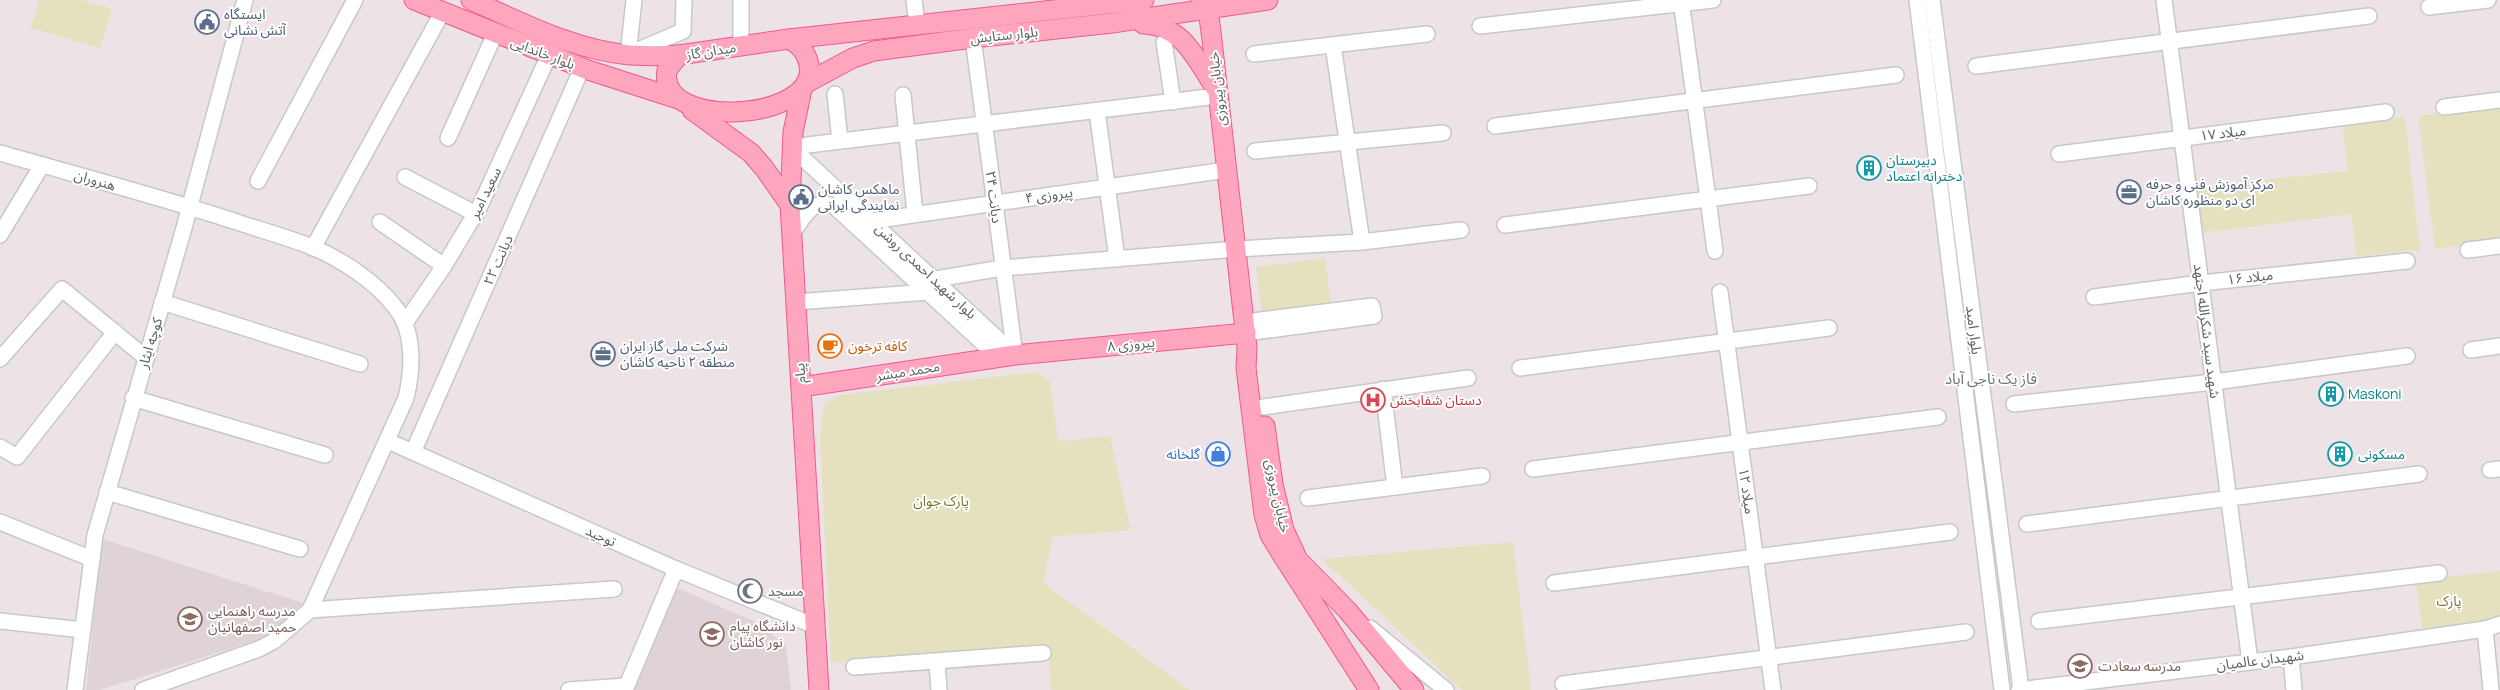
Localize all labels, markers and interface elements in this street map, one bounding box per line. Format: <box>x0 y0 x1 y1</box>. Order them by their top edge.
place label: ایستگاه آتش نشانی <box>224 4 287 39</box>
public building icon: ایستگاه آتش نشانی <box>194 9 220 35</box>
street label: بلوار ستایش <box>969 21 1039 48</box>
street label: بلوار خاندایی <box>508 32 578 74</box>
street label: میدان گاز <box>683 37 737 64</box>
street label: خیابان پیروزی <box>1203 51 1231 127</box>
street label: میلاد ۱۷ <box>2199 120 2247 145</box>
place label: دبیرستان دخترانه اعتماد <box>1886 150 1963 185</box>
building icon: دبیرستان دخترانه اعتماد <box>1856 155 1882 181</box>
street label: سعید امیر <box>463 164 505 223</box>
street label: هنروران <box>72 165 118 194</box>
street label: دیانت ۲۴ <box>982 170 1007 225</box>
place label: مرکز آموزش فنی و حرفه ای دو منظوره کاشان <box>2146 174 2274 209</box>
place label: ماهکس کاشان نمایندگی ایرانی <box>818 179 900 214</box>
office icon: مرکز آموزش فنی و حرفه ای دو منظوره کاشان <box>2116 179 2142 205</box>
street label: پیروزی ۴ <box>1024 182 1074 208</box>
public building icon: ماهکس کاشان نمایندگی ایرانی <box>788 184 814 210</box>
street label: بلوار شهید احمدی روشن <box>871 218 981 323</box>
street label: دیانت ۲۲ <box>478 232 517 288</box>
street label: شهید سید شکرالله اجتهد <box>2190 263 2225 399</box>
street label: میلاد ۱۶ <box>2226 265 2274 288</box>
street label: بلوار امید <box>1962 304 1987 356</box>
street label: کوچه ایثار <box>133 315 167 372</box>
street label: پیروزی ۸ <box>1106 332 1156 357</box>
cafe icon: کافه ترخون <box>817 333 843 359</box>
place label: شرکت ملی گاز ایران منطقه ۲ ناحیه کاشان <box>620 336 735 371</box>
place label: کافه ترخون <box>848 336 908 355</box>
office icon: شرکت ملی گاز ایران منطقه ۲ ناحیه کاشان <box>590 341 616 367</box>
street label: محمد مبشر <box>874 356 941 385</box>
street label: پیام <box>789 362 812 384</box>
district label: فاز یک ناجی آباد <box>1945 368 2037 389</box>
building icon: Maskoni <box>2318 381 2344 407</box>
place label: Maskoni <box>2348 384 2402 403</box>
hospital icon: دستان شفابخش <box>1360 387 1386 413</box>
place label: دستان شفابخش <box>1390 390 1482 409</box>
shop icon: گلخانه <box>1205 441 1231 467</box>
building icon: مسکونی <box>2327 441 2353 467</box>
place label: گلخانه <box>1166 444 1200 463</box>
place label: مسکونی <box>2358 444 2405 463</box>
street label: خیابان پیروزی <box>1260 457 1296 535</box>
street label: میلاد ۱۲ <box>1735 467 1760 515</box>
park label: پارک جوان <box>913 491 969 511</box>
street label: توحید <box>583 520 620 551</box>
mosque icon: مسجد <box>737 578 763 604</box>
place label: مسجد <box>768 581 804 600</box>
park label: پارک <box>2436 591 2462 611</box>
place label: مدرسه راهنمایی حمید اصفهانیان <box>208 601 297 636</box>
school or university icon: مدرسه راهنمایی حمید اصفهانیان <box>177 606 203 632</box>
place label: دانشگاه پیام نور کاشان <box>730 616 796 651</box>
school or university icon: دانشگاه پیام نور کاشان <box>699 621 725 647</box>
street label: شهیدان عالمیان <box>2215 645 2305 674</box>
school or university icon: مدرسه سعادت <box>2067 653 2093 679</box>
place label: مدرسه سعادت <box>2098 656 2181 675</box>

